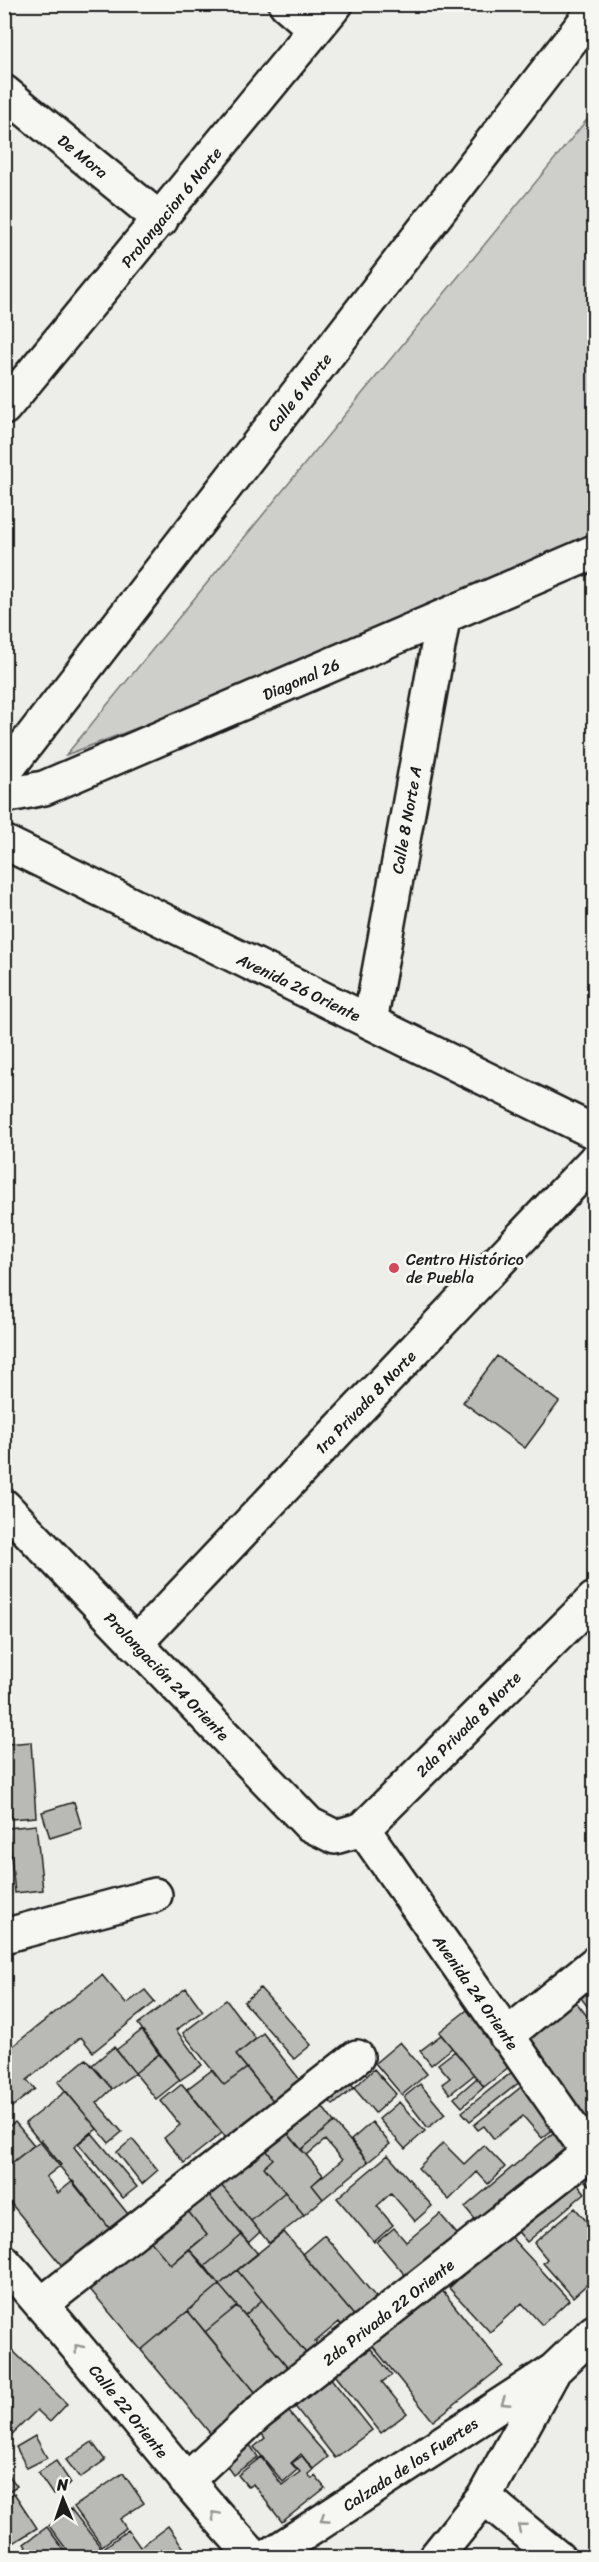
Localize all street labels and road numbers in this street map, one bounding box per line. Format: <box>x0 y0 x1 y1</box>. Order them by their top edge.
street label: De Mora <box>51 127 114 186</box>
street label: Prolongacion 6 Norte <box>113 140 230 274</box>
street label: Calle 6 Norte <box>259 347 340 438</box>
street label: Diagonal 26 <box>258 650 344 709</box>
street label: Calle 8 Norte A <box>383 764 430 876</box>
street label: Avenida 26 Oriente <box>231 944 366 1030</box>
street label: 1ra Privada 8 Norte <box>307 1343 423 1462</box>
street label: Prolongación 24 Oriente <box>97 1605 237 1748</box>
street label: 2da Privada 8 Norte <box>408 1664 529 1784</box>
street label: Avenida 24 Oriente <box>424 1928 527 2056</box>
street label: 2da Privada 22 Oriente <box>316 2251 461 2374</box>
street label: Calle 22 Oriente <box>81 2358 176 2465</box>
street label: Calzada de los Fuertes <box>337 2409 484 2519</box>

